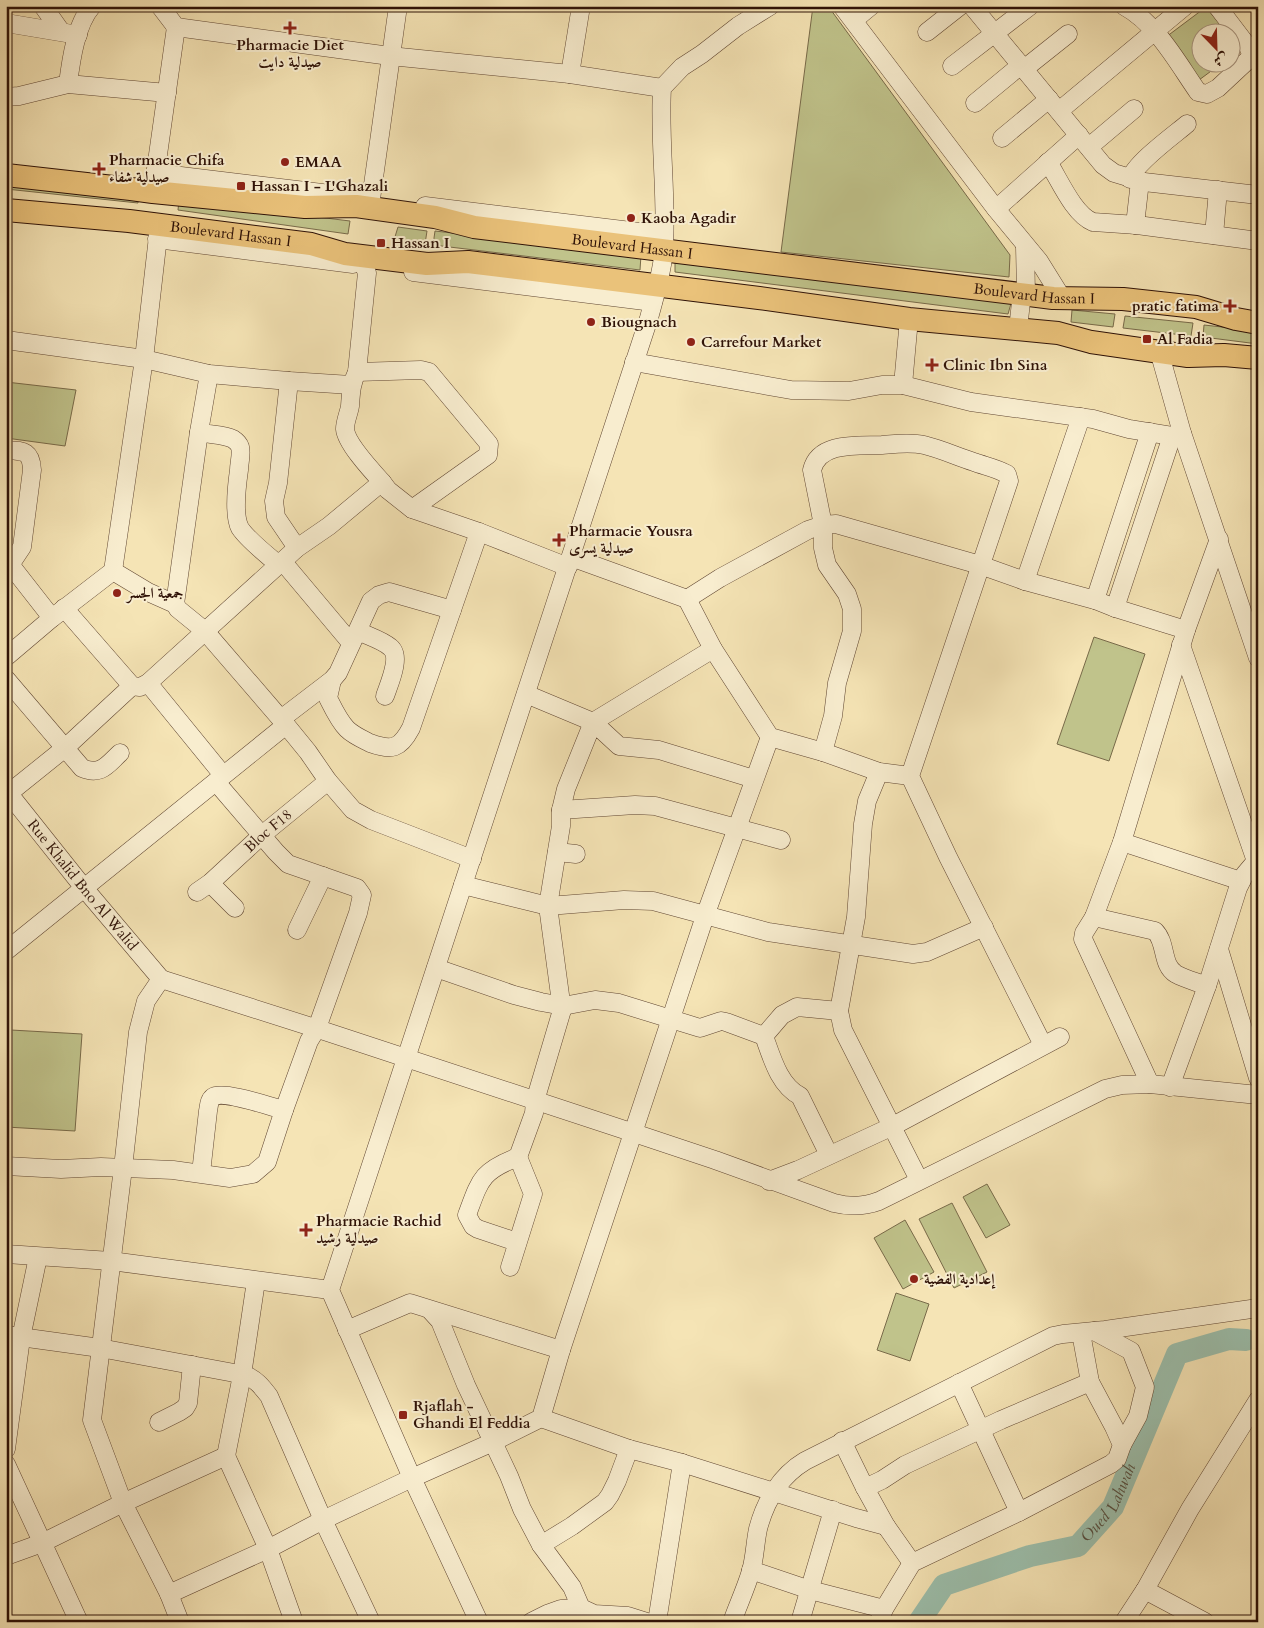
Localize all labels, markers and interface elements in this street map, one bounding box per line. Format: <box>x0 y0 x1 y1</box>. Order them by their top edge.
marker: Pharmacie Diet صيدلية دايت <box>284 22 296 34</box>
north arrow <box>1192 22 1242 72</box>
place label: Pharmacie Diet صيدلية دايت <box>236 35 344 72</box>
text: ش <box>1211 48 1231 71</box>
place label: Pharmacie Chifa صيدلية شفاء <box>109 150 225 187</box>
place label: EMAA <box>295 152 342 172</box>
marker: EMAA <box>279 156 291 168</box>
marker: Pharmacie Chifa صيدلية شفاء <box>93 163 105 175</box>
place label: Hassan I - L'Ghazali <box>251 176 389 196</box>
marker: Hassan I - L'Ghazali <box>235 180 247 192</box>
place label: Kaoba Agadir <box>641 208 737 228</box>
marker: Kaoba Agadir <box>625 212 637 224</box>
street label: Boulevard Hassan I <box>169 216 292 251</box>
street label: Boulevard Hassan I <box>570 229 694 264</box>
place label: Hassan I <box>391 233 450 253</box>
marker: Hassan I <box>375 237 387 249</box>
street label: Boulevard Hassan I <box>972 278 1095 309</box>
place label: pratic fatima <box>1132 296 1220 316</box>
marker: pratic fatima <box>1223 299 1237 313</box>
place label: Biougnach <box>601 312 677 332</box>
marker: Biougnach <box>585 316 597 328</box>
place label: Al Fadia <box>1157 329 1213 349</box>
place label: Carrefour Market <box>701 332 822 352</box>
marker: Al Fadia <box>1141 333 1153 345</box>
marker: Carrefour Market <box>685 336 697 348</box>
place label: Clinic Ibn Sina <box>943 355 1048 375</box>
marker: Clinic Ibn Sina <box>925 358 939 372</box>
place label: Pharmacie Yousra صيدلية يسرى <box>569 521 693 559</box>
marker: Pharmacie Yousra صيدلية يسرى <box>553 534 565 546</box>
place label: جمعية الجسر <box>125 583 184 604</box>
marker: جمعية الجسر <box>111 587 123 599</box>
street label: Bloc F18 <box>240 805 296 857</box>
street label: Rue Khalid Bno Al Walid <box>23 815 142 955</box>
place label: Pharmacie Rachid صيدلية رشيد <box>316 1211 442 1248</box>
marker: Pharmacie Rachid صيدلية رشيد <box>300 1224 312 1236</box>
place label: إعدادية الفضية <box>924 1269 996 1289</box>
marker: إعدادية الفضية <box>908 1273 920 1285</box>
place label: Rjaflah - Ghandi El Feddia <box>413 1396 531 1433</box>
marker: Rjaflah - Ghandi El Feddia <box>397 1409 409 1421</box>
water label: Oued Lahwah <box>1075 1460 1141 1547</box>

